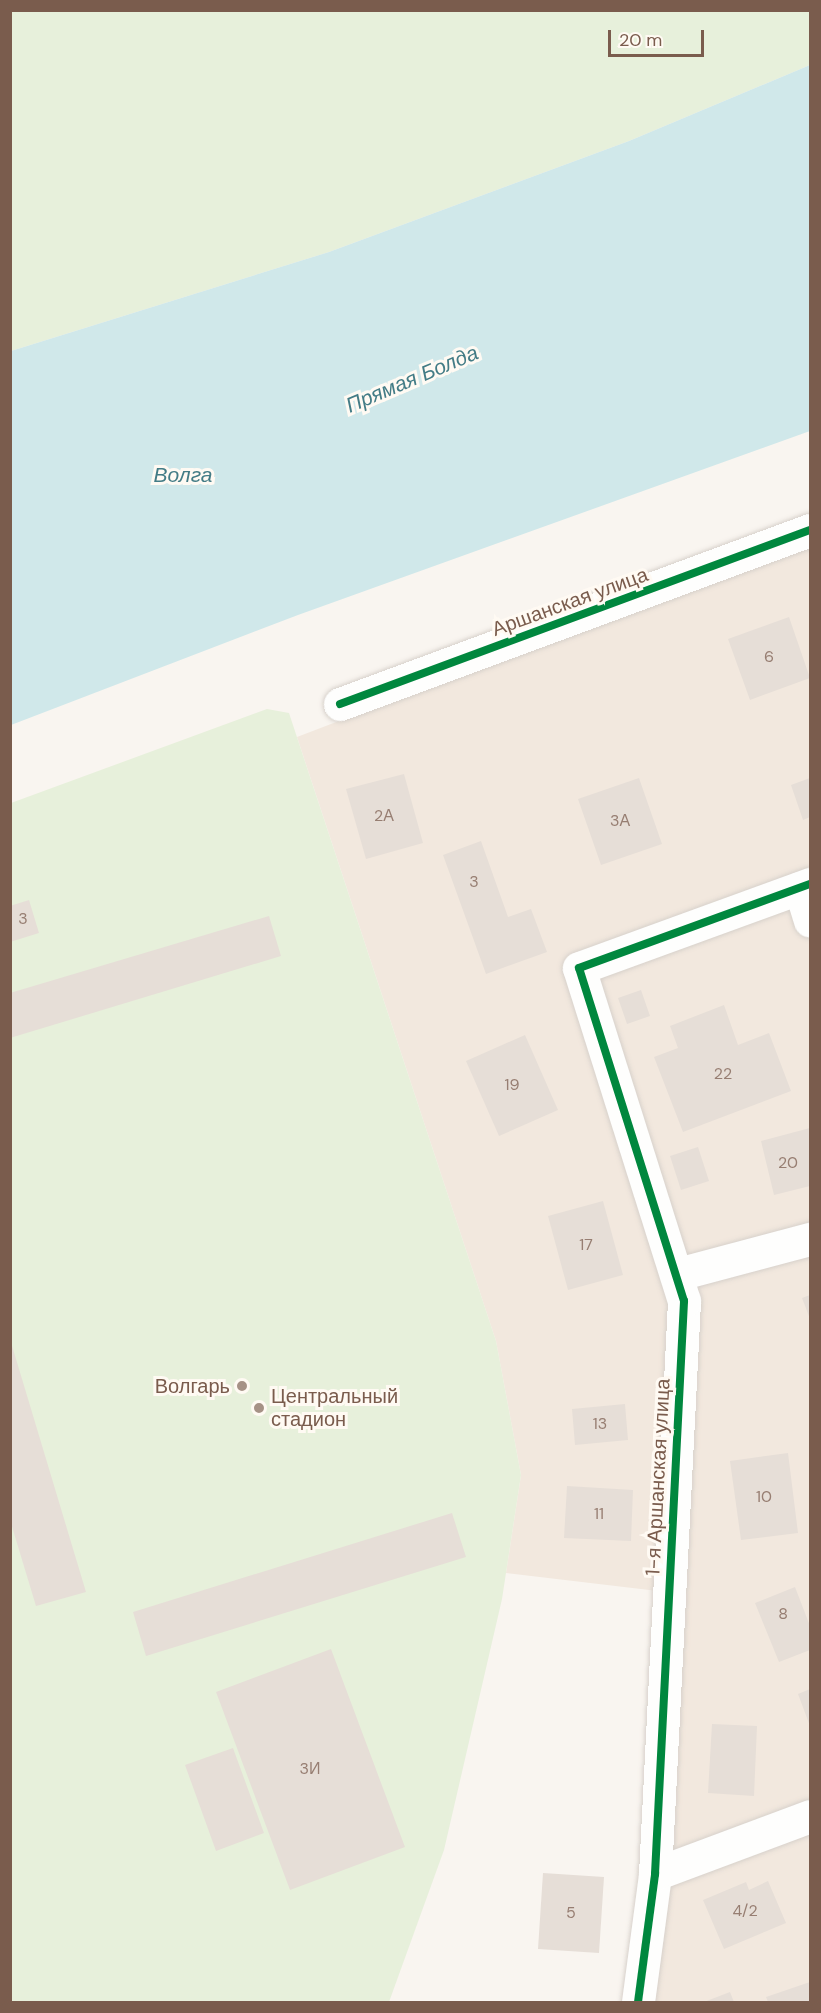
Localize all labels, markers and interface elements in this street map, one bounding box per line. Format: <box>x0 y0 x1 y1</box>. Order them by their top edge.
scale bar <box>611 18 707 56</box>
text: 20 m <box>619 28 662 52</box>
water label: Прямая Болда <box>342 340 482 418</box>
water label: Волга <box>154 462 212 488</box>
street label: Аршанская улица <box>489 563 651 641</box>
house number: 6 <box>764 647 774 667</box>
house number: 2А <box>374 806 394 826</box>
house number: 3А <box>610 811 630 831</box>
house number: 3 <box>469 872 479 892</box>
house number: 3 <box>18 909 28 929</box>
house number: 22 <box>714 1064 732 1084</box>
house number: 19 <box>504 1075 520 1095</box>
house number: 20 <box>778 1153 798 1173</box>
house number: 17 <box>579 1235 593 1255</box>
place label: Волгарь <box>155 1374 230 1398</box>
street label: 1-я Аршанская улица <box>641 1378 675 1576</box>
marker: Волгарь <box>235 1379 249 1393</box>
place label: Центральный стадион <box>271 1384 398 1431</box>
marker: Центральный стадион <box>252 1401 266 1415</box>
house number: 13 <box>593 1414 607 1434</box>
house number: 10 <box>756 1487 772 1507</box>
house number: 11 <box>594 1504 604 1524</box>
house number: 8 <box>778 1604 788 1624</box>
house number: 3И <box>300 1759 320 1779</box>
house number: 4/2 <box>732 1901 758 1921</box>
house number: 5 <box>566 1903 576 1923</box>

